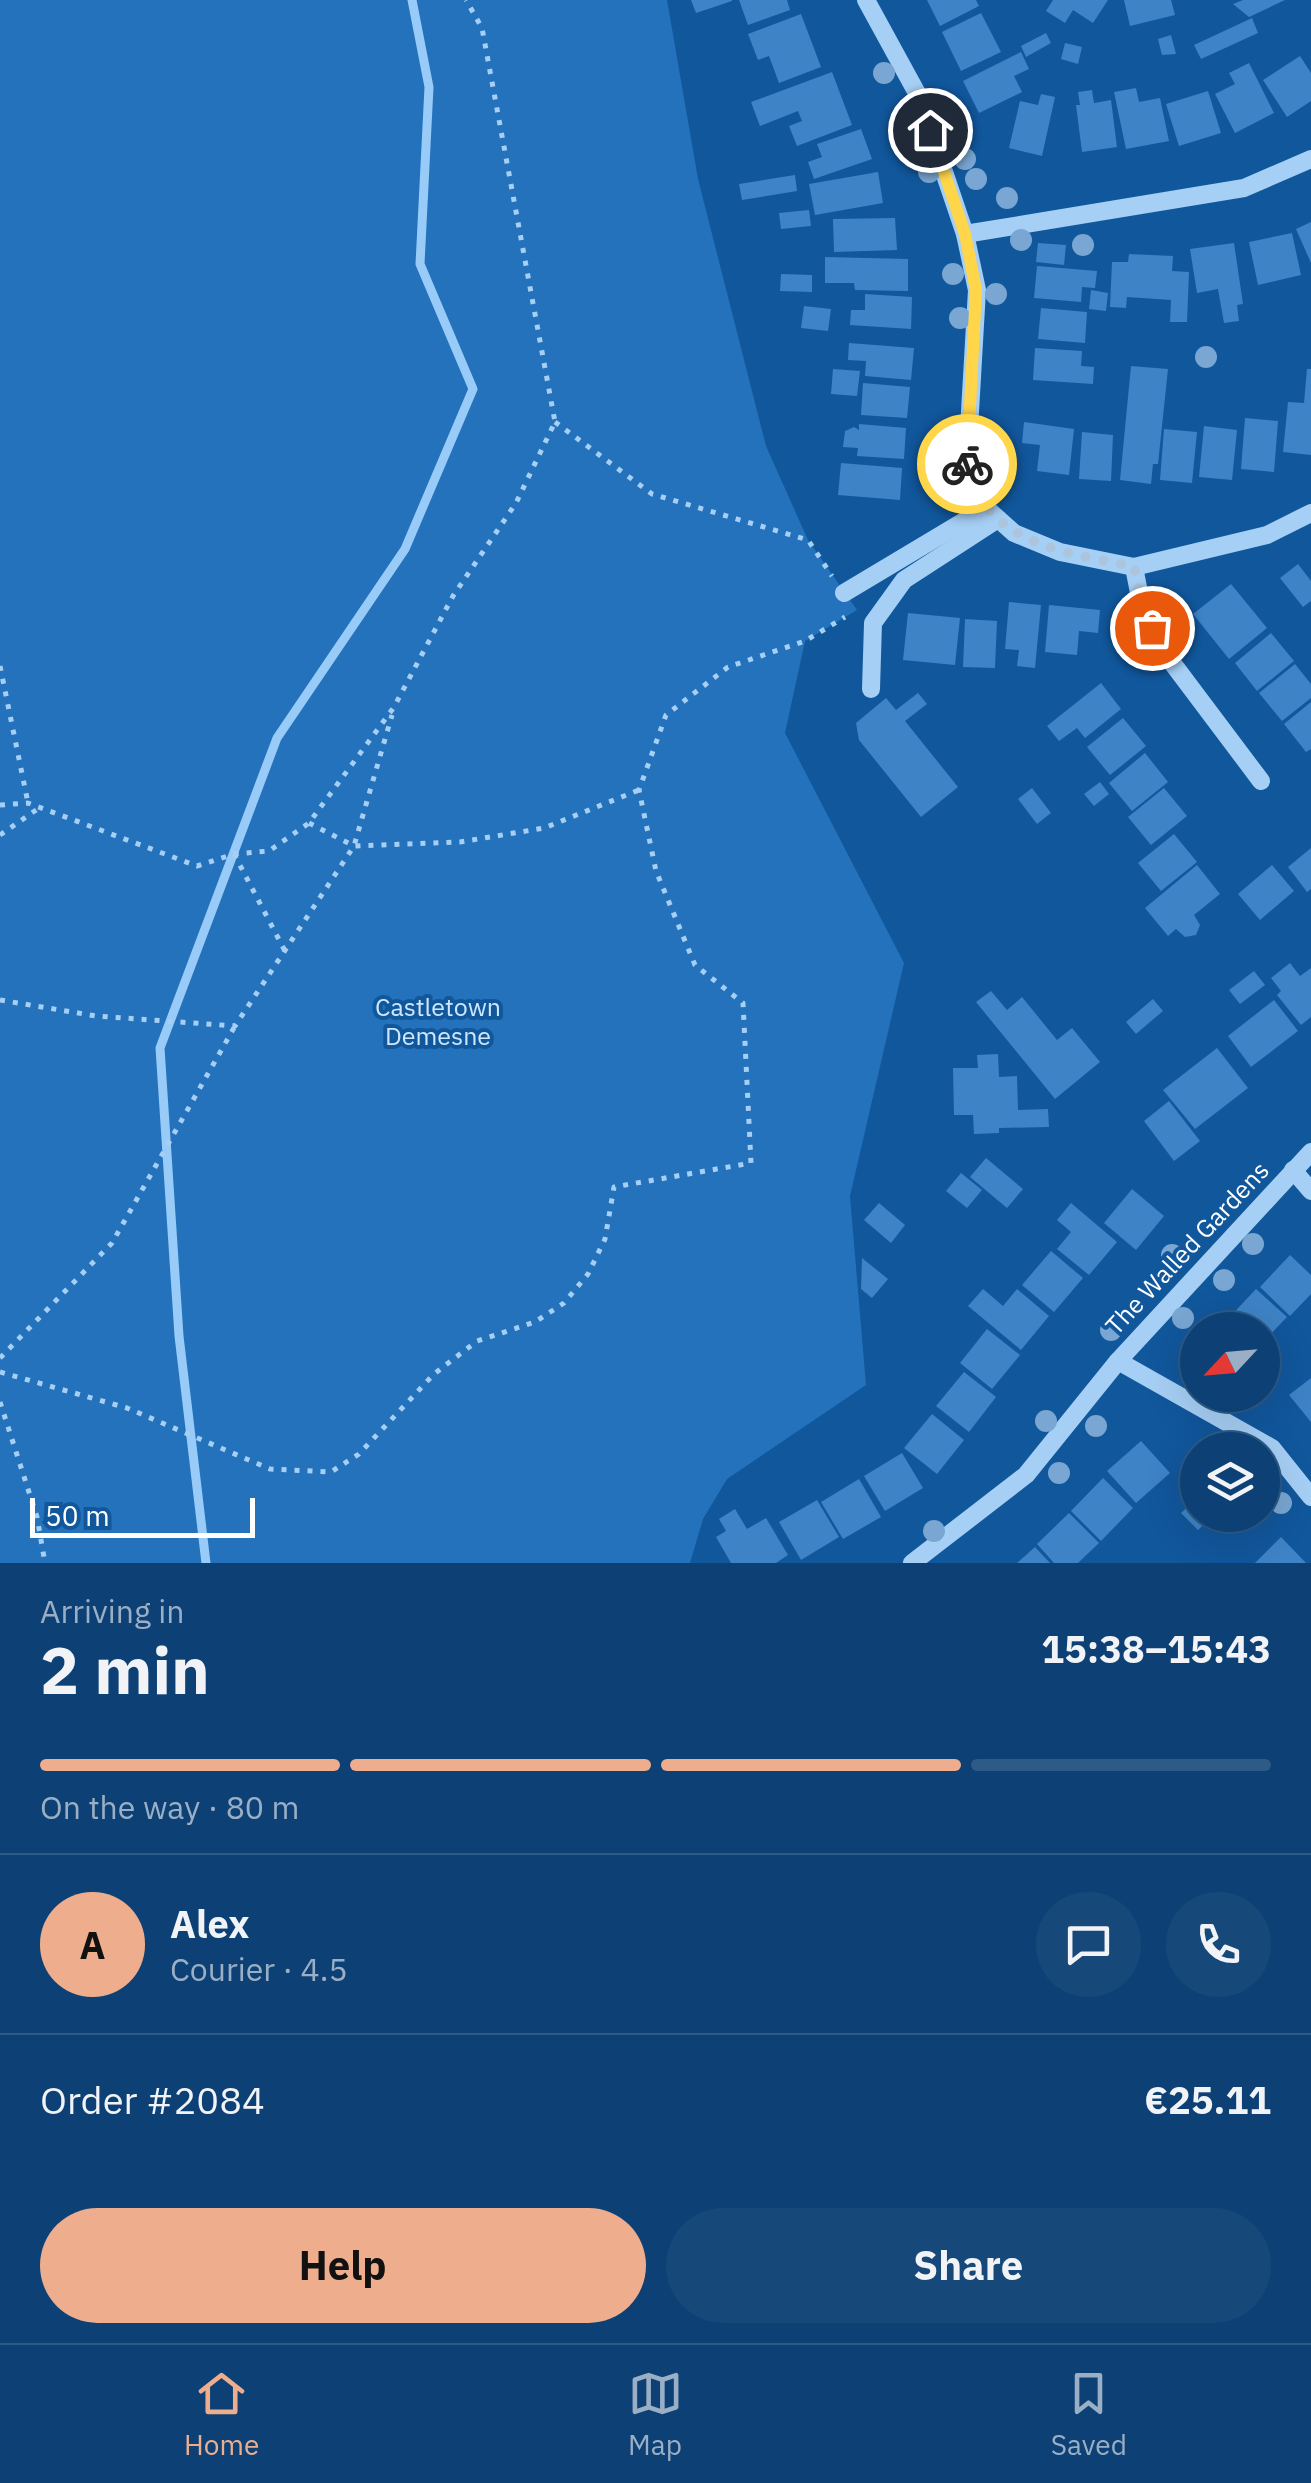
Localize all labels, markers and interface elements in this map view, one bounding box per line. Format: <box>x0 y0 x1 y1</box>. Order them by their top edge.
pin <box>888 88 973 173</box>
icon: home <box>903 103 958 158</box>
courier <box>917 414 1017 514</box>
icon: bike <box>940 437 995 492</box>
pin <box>1110 586 1195 671</box>
icon: bag <box>1125 601 1180 656</box>
park label: Castletown Demesne <box>375 990 501 1052</box>
street label: The Walled Gardens <box>1098 1154 1276 1341</box>
north arrow <box>1180 1312 1280 1412</box>
map controls <box>1180 1312 1280 1532</box>
button: layers <box>1180 1432 1280 1532</box>
scale bar <box>30 1493 255 1538</box>
text: 50 m <box>45 1497 110 1534</box>
text: Arriving in <box>40 1590 185 1632</box>
text: 15:38–15:43 <box>1041 1624 1271 1673</box>
text: 2 min <box>40 1627 210 1712</box>
text: On the way · 80 m <box>40 1786 300 1828</box>
button: chat <box>1036 1892 1141 1997</box>
button: phone <box>1166 1892 1271 1997</box>
text: Alex <box>170 1899 250 1948</box>
text: A <box>79 1920 106 1969</box>
text: Courier · 4.5 <box>170 1948 348 1990</box>
text: Order #2084 <box>40 2075 265 2124</box>
text: €25.11 <box>1144 2075 1271 2124</box>
button: Help <box>40 2208 646 2323</box>
button: Share <box>666 2208 1271 2323</box>
tab: Home <box>184 2366 259 2463</box>
tab: Map <box>628 2366 683 2463</box>
tab: Saved <box>1051 2366 1127 2463</box>

